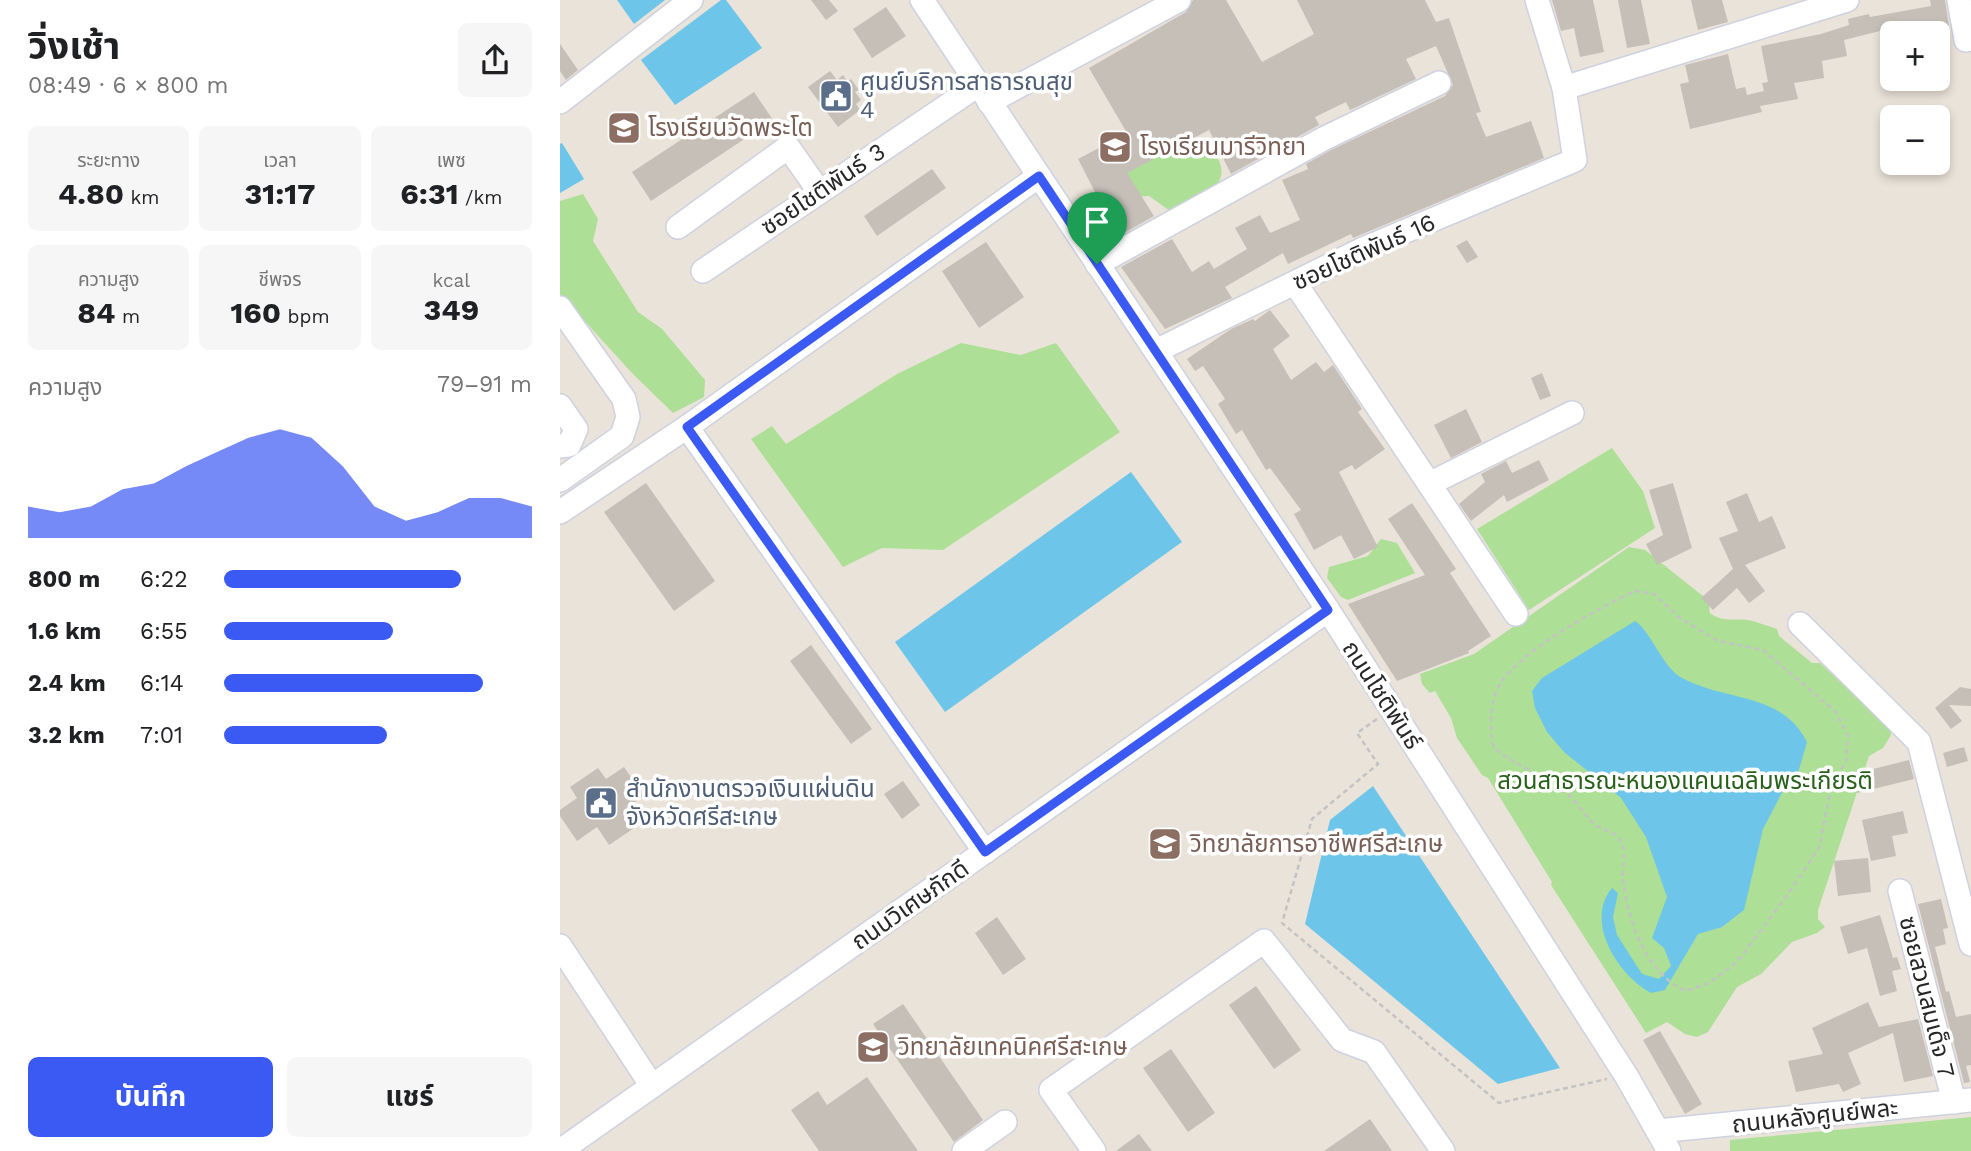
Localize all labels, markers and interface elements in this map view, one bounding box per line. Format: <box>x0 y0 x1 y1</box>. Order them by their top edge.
map controls <box>1880 21 1950 175</box>
button: + <box>1880 21 1950 91</box>
button: share <box>458 23 532 97</box>
text: วิ่งเช้า <box>28 24 120 68</box>
place label: ศูนย์บริการสาธารณสุข 4 <box>860 68 1073 124</box>
text: 08:49 · 6 × 800 m <box>28 72 229 99</box>
public building icon: ศูนย์บริการสาธารณสุข 4 <box>817 77 855 115</box>
button: − <box>1880 105 1950 175</box>
school or university icon: โรงเรียนวัดพระโต <box>605 109 643 147</box>
place label: โรงเรียนวัดพระโต <box>648 114 813 142</box>
school or university icon: โรงเรียนมารีวิทยา <box>1096 128 1134 166</box>
place label: โรงเรียนมารีวิทยา <box>1140 133 1306 161</box>
street label: ซอยโชติพันธ์ 3 <box>756 137 890 241</box>
text: ระยะทาง <box>77 149 140 172</box>
text: เวลา <box>263 149 297 172</box>
text: เพซ <box>437 149 466 172</box>
text: 4.80 <box>58 176 124 211</box>
text: 31:17 <box>245 176 315 211</box>
text: 6:31 <box>400 176 459 211</box>
text: km <box>124 186 159 209</box>
text: /km <box>459 186 502 209</box>
pin <box>1067 192 1127 264</box>
icon: arrive <box>1078 203 1116 241</box>
street label: ซอยโชติพันธ์ 16 <box>1288 208 1440 296</box>
text: ความสูง <box>78 268 139 291</box>
text: ชีพจร <box>258 268 302 291</box>
text: kcal <box>433 269 470 292</box>
text: 349 <box>423 292 479 327</box>
text: 84 <box>77 295 115 330</box>
text: 160 <box>230 295 281 330</box>
text: m <box>115 305 140 328</box>
text: bpm <box>281 305 330 328</box>
text: 79–91 m <box>437 371 532 398</box>
text: ความสูง <box>28 374 102 401</box>
text: 800 m <box>28 566 100 593</box>
text: 6:22 <box>140 566 188 593</box>
text: 1.6 km <box>28 618 101 645</box>
text: 6:55 <box>140 618 188 645</box>
street label: ถนนโชติพันธ์ <box>1337 635 1428 755</box>
text: 2.4 km <box>28 670 106 697</box>
text: 6:14 <box>140 670 184 697</box>
text: 3.2 km <box>28 722 105 749</box>
text: 7:01 <box>140 722 183 749</box>
park label: สวนสาธารณะหนองแคนเฉลิมพระเกียรติ <box>1497 767 1873 795</box>
place label: สำนักงานตรวจเงินแผ่นดิน จังหวัดศรีสะเกษ <box>626 775 875 831</box>
public building icon: สำนักงานตรวจเงินแผ่นดิน จังหวัดศรีสะเกษ <box>582 784 620 822</box>
school or university icon: วิทยาลัยการอาชีพศรีสะเกษ <box>1146 825 1184 863</box>
place label: วิทยาลัยการอาชีพศรีสะเกษ <box>1189 830 1443 858</box>
street label: ถนนวิเศษภักดี <box>846 854 974 956</box>
street label: ซอยสวนสมเด็จ 7 <box>1893 913 1961 1081</box>
school or university icon: วิทยาลัยเทคนิคศรีสะเกษ <box>854 1028 892 1066</box>
place label: วิทยาลัยเทคนิคศรีสะเกษ <box>897 1033 1128 1061</box>
button: บันทึก <box>28 1057 273 1137</box>
button: แชร์ <box>287 1057 532 1137</box>
street label: ถนนหลังศูนย์พละ <box>1730 1093 1900 1140</box>

